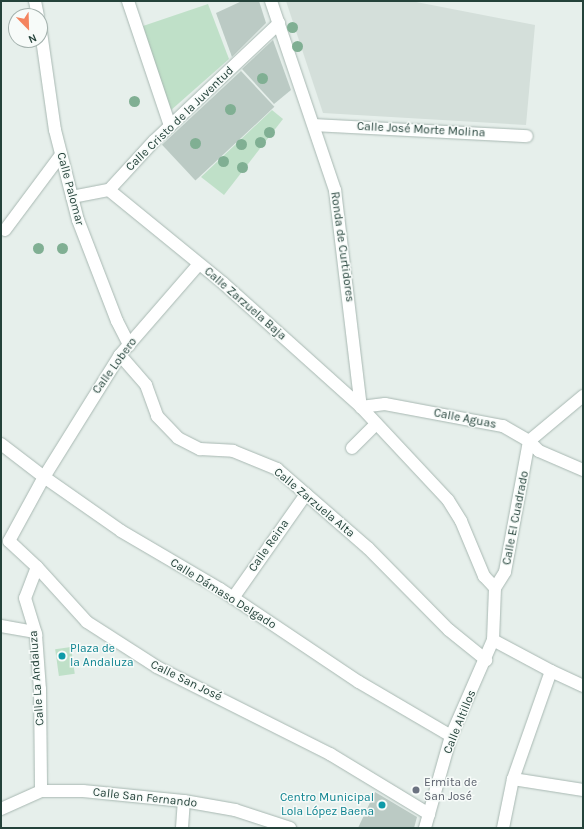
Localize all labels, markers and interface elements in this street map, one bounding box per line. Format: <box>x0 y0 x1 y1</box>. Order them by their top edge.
north arrow <box>8 8 48 48</box>
text: N <box>26 31 39 46</box>
street label: Calle Cristo de la Juventud <box>123 64 237 174</box>
street label: Calle José Morte Molina <box>356 119 486 141</box>
street label: Calle Palomar <box>53 151 87 227</box>
street label: Ronda de Curtidores <box>327 191 357 303</box>
street label: Calle Zarzuela Baja <box>201 264 289 344</box>
street label: Calle Lobero <box>90 335 140 397</box>
street label: Calle Aguas <box>432 406 498 432</box>
street label: Calle Zarzuela Alta <box>271 465 357 541</box>
street label: Calle El Cuadrado <box>500 470 532 566</box>
street label: Calle Reina <box>246 517 292 575</box>
street label: Calle Dámaso Delgado <box>167 556 279 632</box>
street label: Calle La Andaluza <box>26 630 48 726</box>
place label: Plaza de la Andaluza <box>70 642 134 670</box>
marker: Plaza de la Andaluza <box>57 651 67 661</box>
street label: Calle San José <box>148 658 224 704</box>
street label: Calle Altillos <box>441 688 479 756</box>
place label: Ermita de San José <box>424 776 477 804</box>
street label: Calle San Fernando <box>92 785 198 811</box>
marker: Ermita de San José <box>411 785 421 795</box>
place label: Centro Municipal Lola López Baena <box>280 791 374 819</box>
marker: Centro Municipal Lola López Baena <box>377 800 387 810</box>

